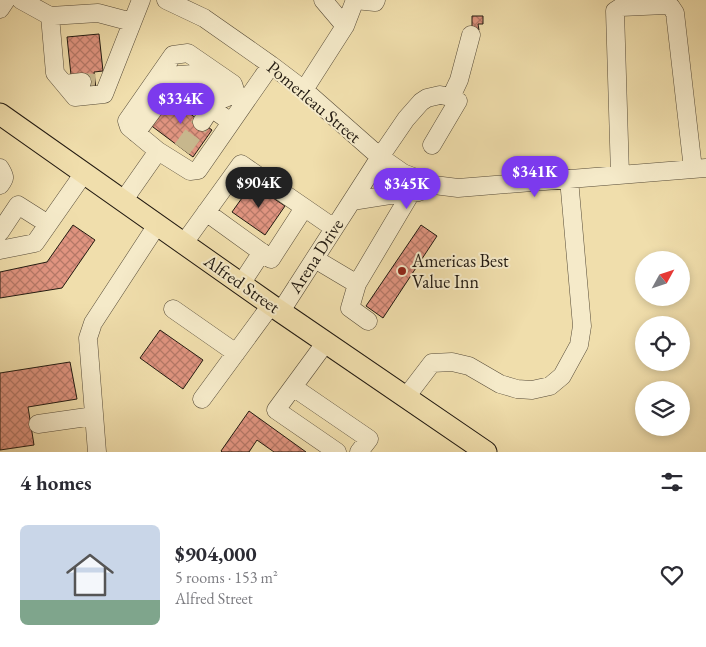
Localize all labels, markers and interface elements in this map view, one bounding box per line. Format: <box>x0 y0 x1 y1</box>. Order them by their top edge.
street label: Pomerleau Street <box>262 55 366 148</box>
pin: $334K <box>146 82 216 125</box>
text: $334K <box>159 88 203 109</box>
pin: $341K <box>500 156 570 198</box>
text: $341K <box>513 161 557 182</box>
pin: $904K <box>224 166 294 209</box>
pin: $345K <box>372 168 442 210</box>
text: $904K <box>237 172 281 193</box>
text: $345K <box>385 173 429 194</box>
street label: Arena Drive <box>282 214 348 298</box>
street label: Alfred Street <box>199 248 285 318</box>
place label: Americas Best Value Inn <box>411 249 509 293</box>
north arrow <box>635 251 690 306</box>
map controls <box>635 251 690 436</box>
marker: Americas Best Value Inn <box>396 265 408 277</box>
button: locate <box>635 316 690 371</box>
button: layers <box>635 381 690 436</box>
icon: filters <box>658 468 686 496</box>
text: 4 homes <box>20 469 92 496</box>
text: $904,000 <box>175 540 257 567</box>
icon: home <box>60 545 120 605</box>
icon: heart <box>658 561 686 589</box>
text: 5 rooms · 153 m² <box>175 567 278 588</box>
text: Alfred Street <box>175 588 253 609</box>

